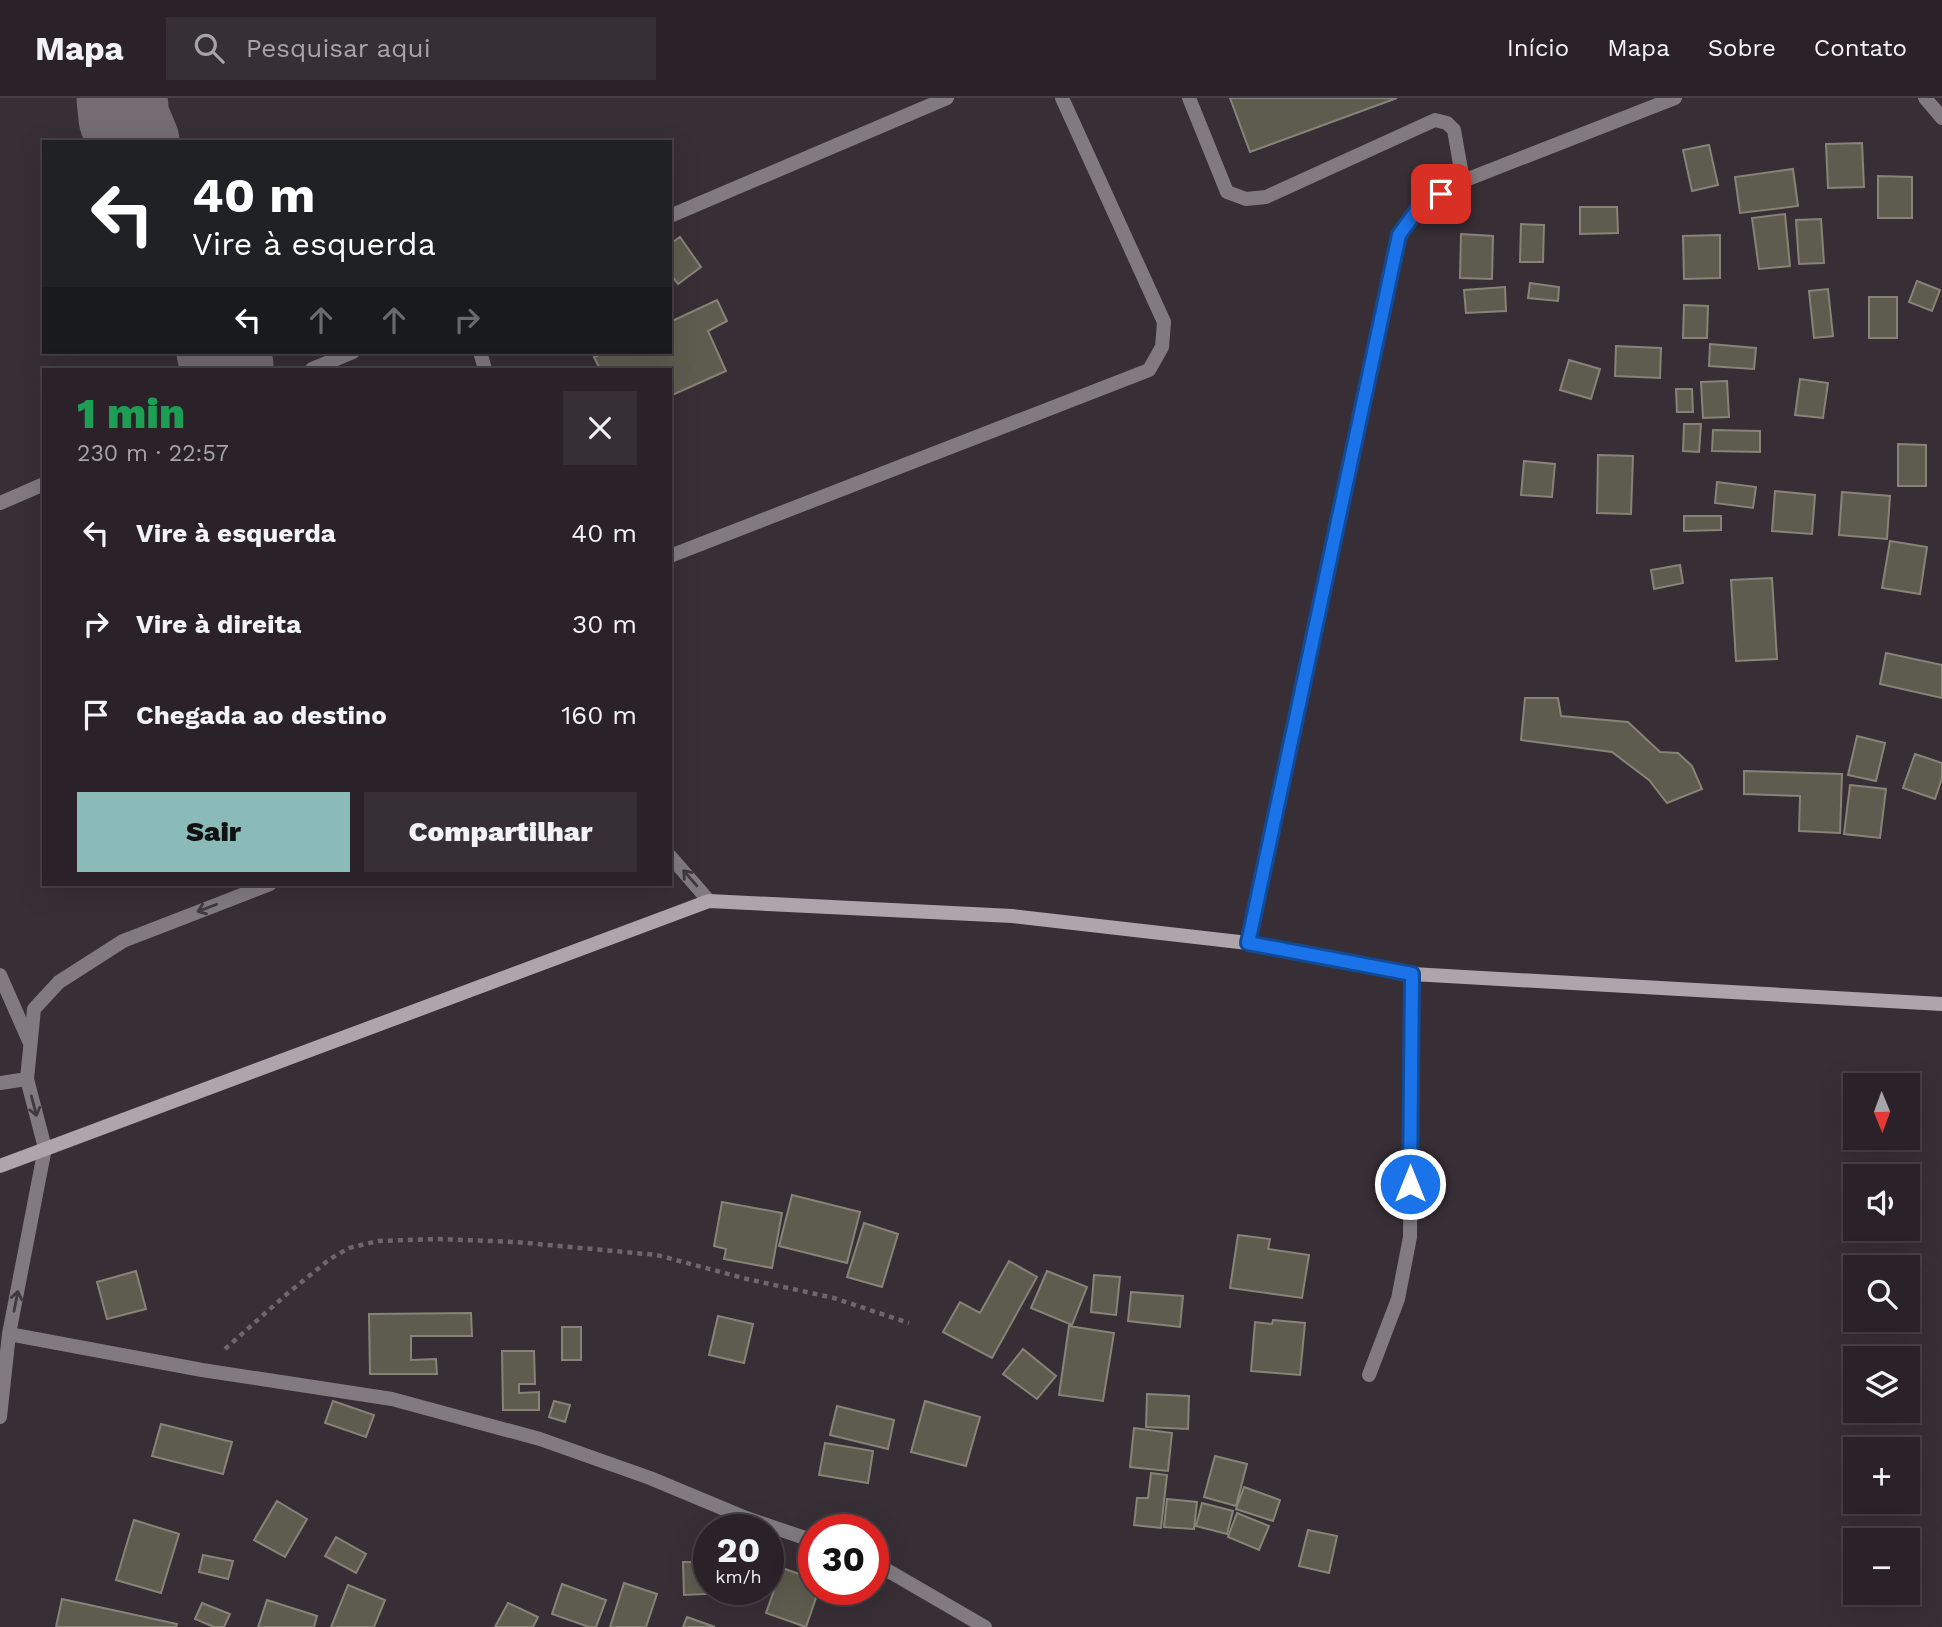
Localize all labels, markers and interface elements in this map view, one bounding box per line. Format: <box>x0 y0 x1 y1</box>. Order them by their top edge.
search box <box>166 17 656 80</box>
text: Mapa <box>35 29 124 68</box>
icon: search <box>190 29 228 67</box>
text: Pesquisar aqui <box>246 33 431 63</box>
text: Início <box>1507 34 1569 62</box>
text: Mapa <box>1607 34 1670 62</box>
text: Sobre <box>1708 34 1776 62</box>
text: Contato <box>1814 34 1907 62</box>
pin <box>1411 164 1471 224</box>
text: 40 m <box>192 166 315 224</box>
icon: left <box>77 168 168 259</box>
icon: arrive <box>1422 175 1460 213</box>
text: Vire à esquerda <box>192 225 436 263</box>
icon: left <box>229 301 267 339</box>
icon: ahead <box>302 301 340 339</box>
icon: ahead <box>375 301 413 339</box>
icon: right <box>448 301 486 339</box>
text: 1 min <box>77 389 185 438</box>
button: close <box>563 391 637 465</box>
text: 230 m · 22:57 <box>77 440 229 467</box>
icon: left <box>77 514 115 552</box>
text: Vire à esquerda <box>136 518 336 548</box>
text: 40 m <box>571 518 637 548</box>
icon: right <box>77 605 115 643</box>
text: Vire à direita <box>136 609 301 639</box>
text: 30 m <box>572 609 637 639</box>
icon: arrive <box>77 696 115 734</box>
text: Chegada ao destino <box>136 700 387 730</box>
text: 160 m <box>561 700 637 730</box>
button: Sair <box>77 792 350 872</box>
button: Compartilhar <box>364 792 637 872</box>
one-way arrow <box>682 869 698 887</box>
one-way arrow <box>196 903 218 916</box>
north arrow <box>1843 1073 1920 1150</box>
map controls <box>1843 1073 1920 1605</box>
one-way arrow <box>28 1094 41 1117</box>
position arrow <box>1373 1147 1447 1221</box>
button: sound <box>1843 1164 1920 1241</box>
button: search <box>1843 1255 1920 1332</box>
one-way arrow <box>9 1290 23 1313</box>
button: layers <box>1843 1346 1920 1423</box>
button: + <box>1843 1437 1920 1514</box>
speed limit sign: 30 <box>798 1514 889 1605</box>
button: − <box>1843 1528 1920 1605</box>
text: 20 <box>717 1529 760 1571</box>
text: km/h <box>715 1566 762 1587</box>

